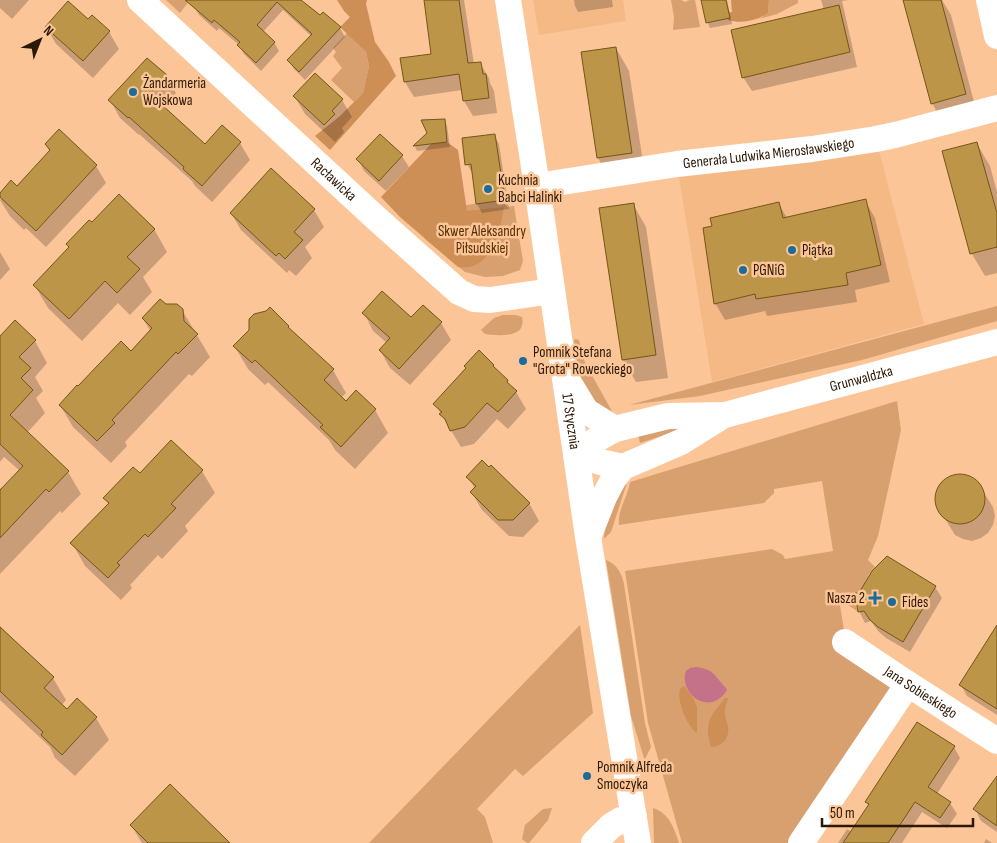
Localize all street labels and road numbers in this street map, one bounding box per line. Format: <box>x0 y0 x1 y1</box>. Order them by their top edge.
street label: Generała Ludwika Mierosławskiego <box>682 133 856 173</box>
street label: Racławicka <box>307 153 361 205</box>
street label: Grunwaldzka <box>828 361 895 396</box>
street label: 17 Stycznia <box>558 392 585 451</box>
street label: Jana Sobieskiego <box>880 661 961 723</box>

